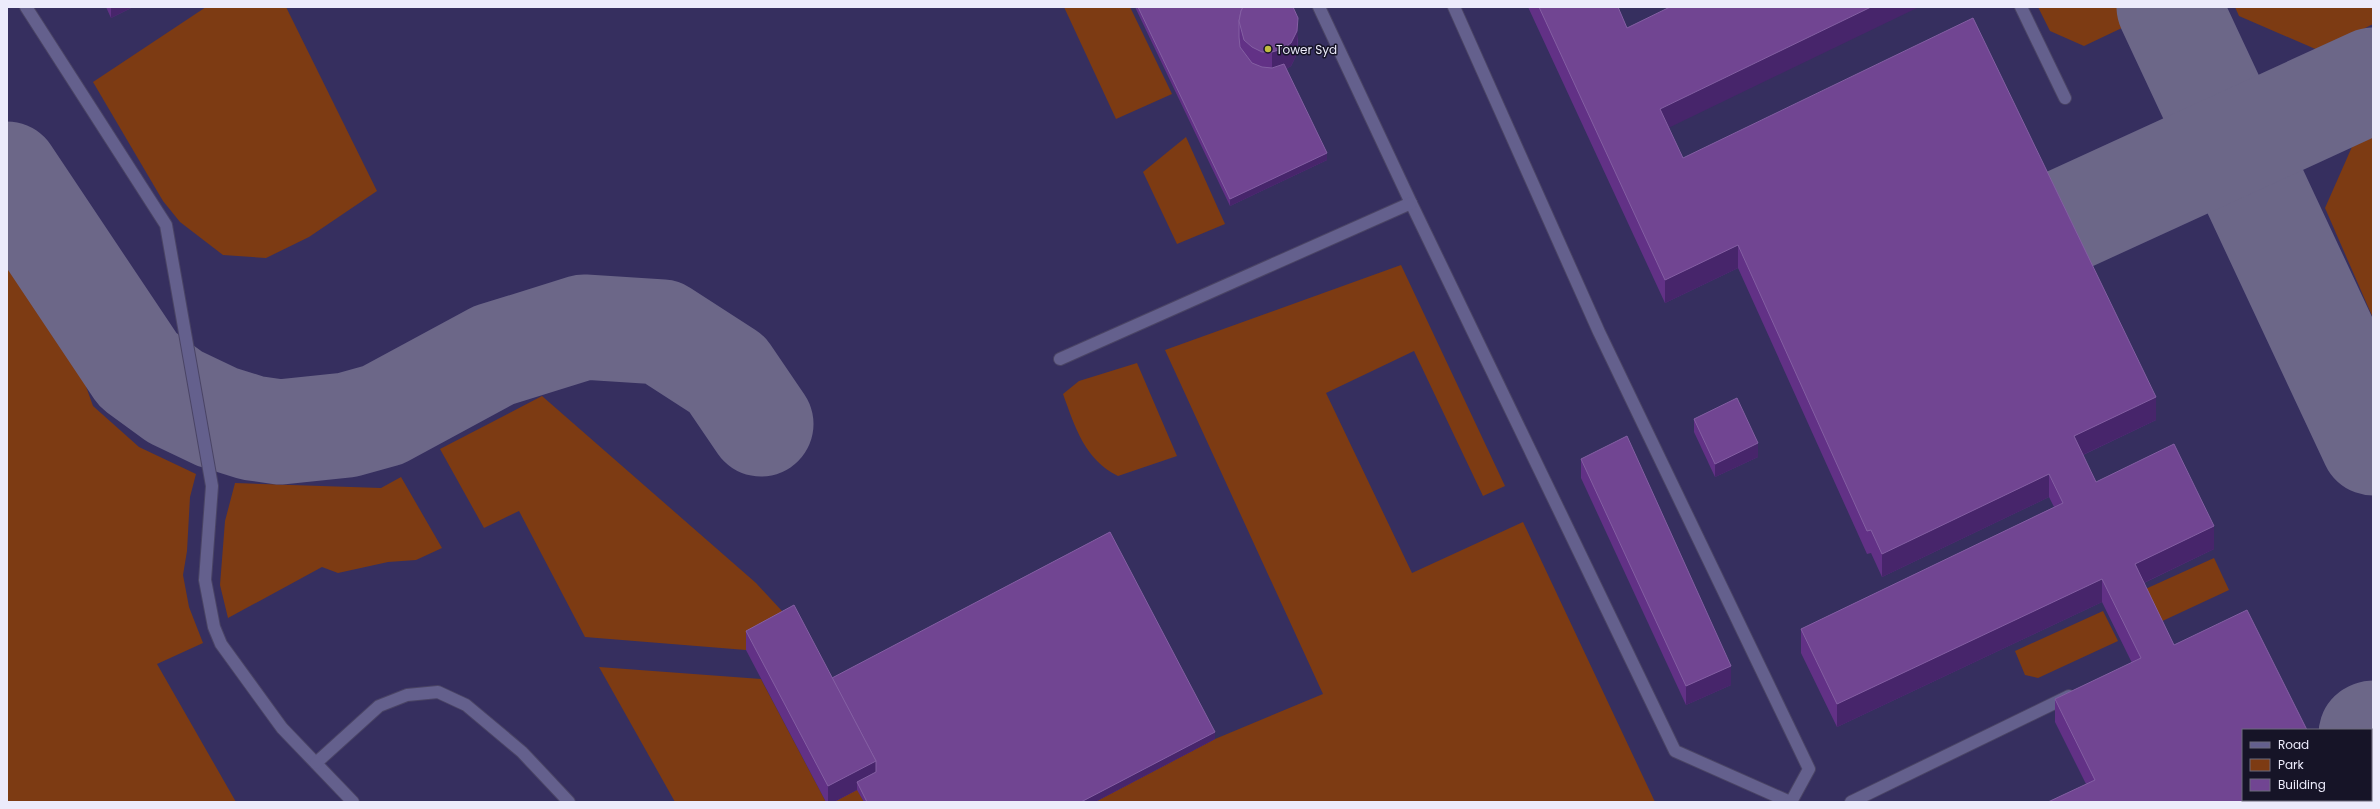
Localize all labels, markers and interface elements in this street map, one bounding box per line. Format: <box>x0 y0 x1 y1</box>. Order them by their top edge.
place label: Tower Syd <box>1276 41 1337 58</box>
marker: Tower Syd <box>1263 44 1273 54</box>
legend <box>2242 729 2372 801</box>
text: Road <box>2278 736 2309 753</box>
text: Park <box>2278 756 2305 773</box>
text: Building <box>2278 776 2326 793</box>

